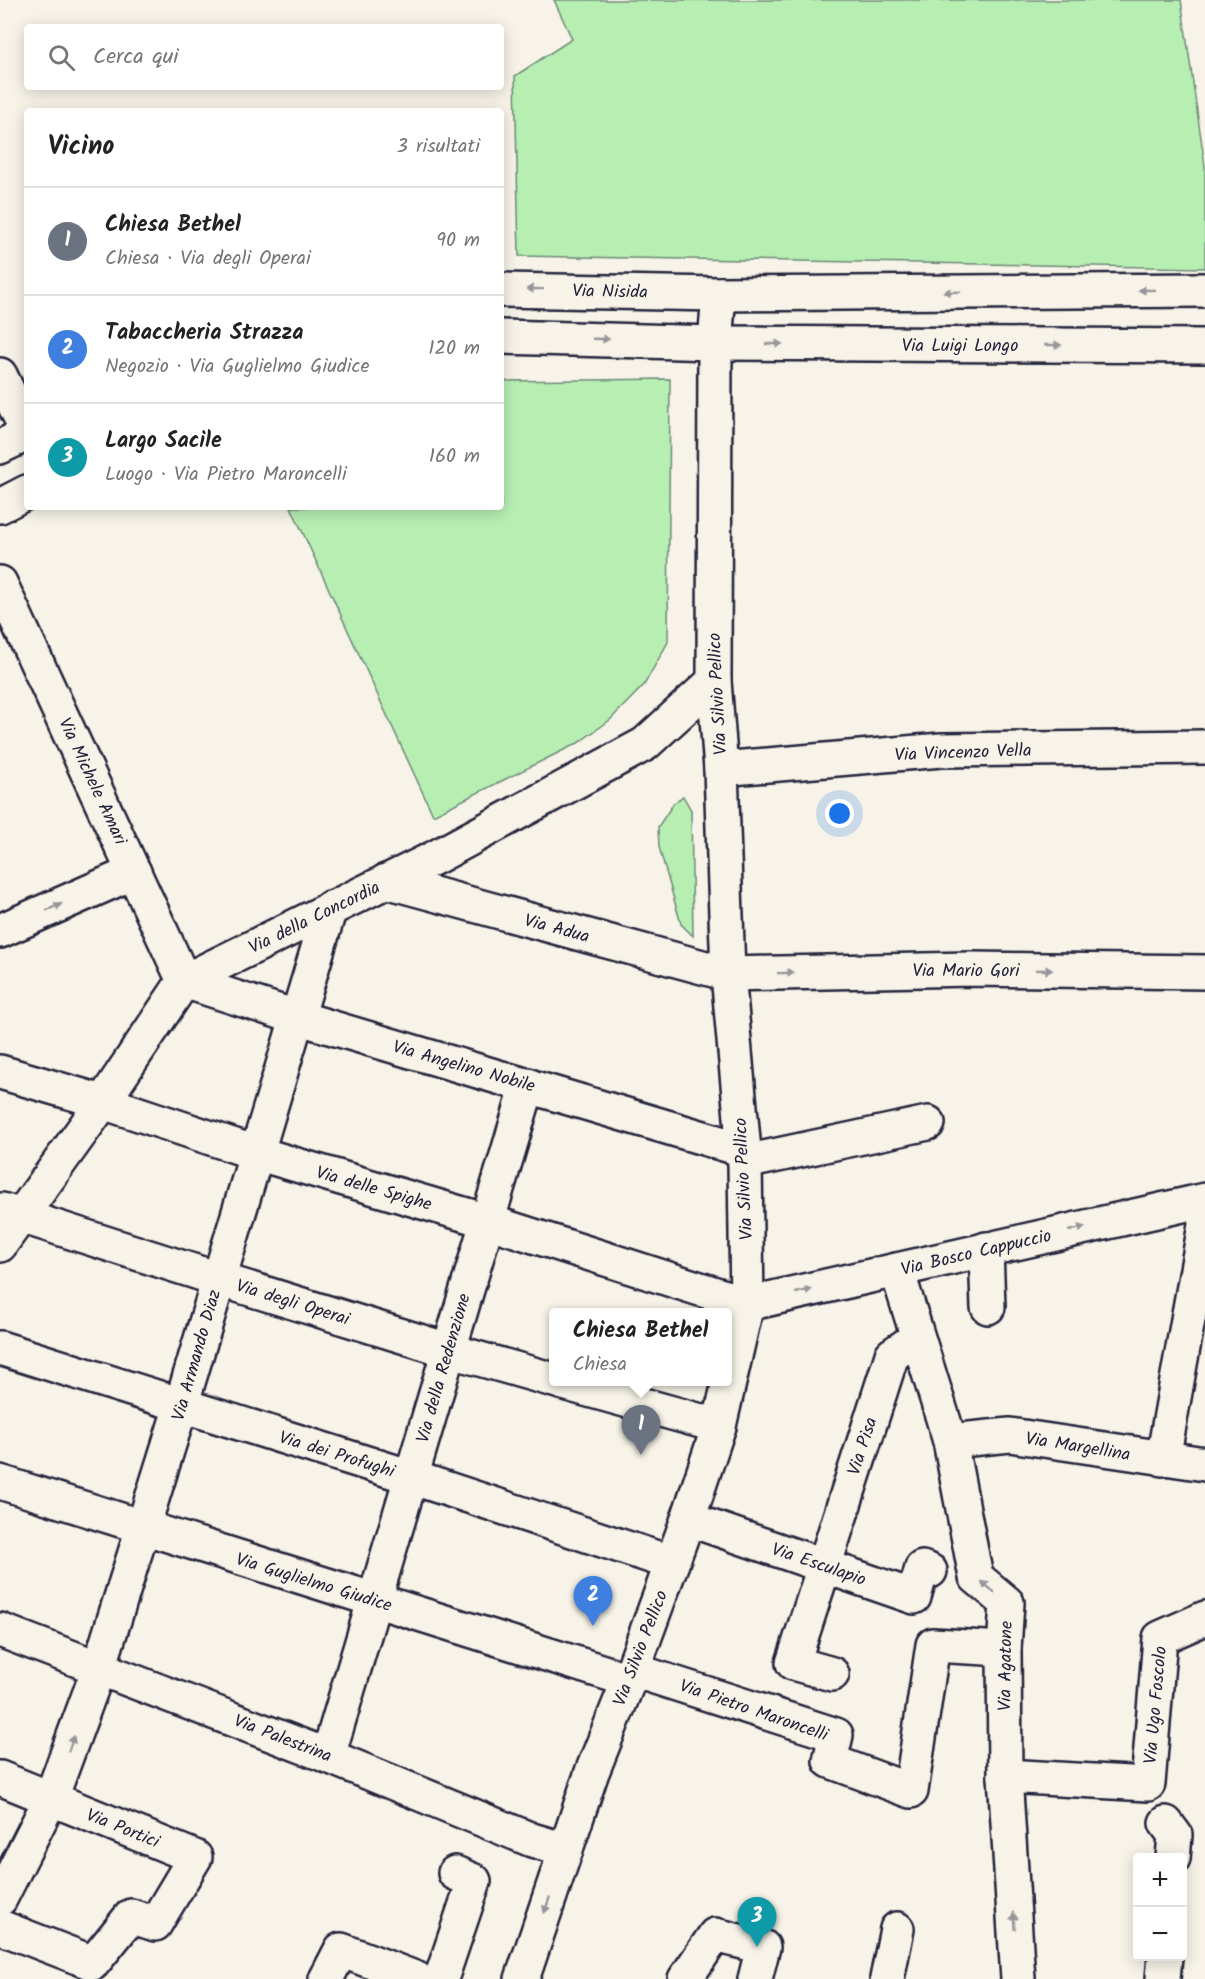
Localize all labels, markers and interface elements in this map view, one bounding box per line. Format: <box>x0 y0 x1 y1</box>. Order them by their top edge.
search box <box>24 24 504 90</box>
text: Cerca qui <box>93 40 179 75</box>
icon: search <box>45 41 78 74</box>
text: Vicino <box>48 126 114 168</box>
text: 3 risultati <box>397 131 480 163</box>
text: Chiesa Bethel <box>105 208 241 243</box>
text: 1 <box>64 225 71 257</box>
text: 90 m <box>436 225 480 257</box>
text: Chiesa · Via degli Operai <box>105 243 311 275</box>
street label: Via Nisida <box>572 277 648 308</box>
one-way arrow <box>525 285 544 294</box>
one-way arrow <box>1137 285 1156 295</box>
one-way arrow <box>942 287 961 297</box>
text: Tabaccheria Strazza <box>105 316 304 351</box>
street label: Via Luigi Longo <box>902 332 1018 361</box>
text: 2 <box>62 333 73 365</box>
text: 120 m <box>428 333 480 365</box>
one-way arrow <box>592 335 611 344</box>
one-way arrow <box>764 339 783 349</box>
one-way arrow <box>1043 340 1062 350</box>
text: Negozio · Via Guglielmo Giudice <box>105 351 369 383</box>
text: Largo Sacile <box>105 424 222 459</box>
text: 3 <box>62 441 73 473</box>
text: 160 m <box>429 441 480 473</box>
text: Luogo · Via Pietro Maroncelli <box>105 459 347 491</box>
street label: Via Silvio Pellico <box>701 632 736 756</box>
street label: Via Michele Amari <box>49 713 134 851</box>
street label: Via Vincenzo Vella <box>894 737 1032 770</box>
your location <box>825 799 854 828</box>
street label: Via della Concordia <box>244 874 385 963</box>
one-way arrow <box>45 902 63 912</box>
street label: Via Adua <box>521 907 593 952</box>
street label: Via Mario Gori <box>912 957 1020 986</box>
one-way arrow <box>1035 965 1054 975</box>
one-way arrow <box>777 968 796 978</box>
street label: Via Angelino Nobile <box>389 1033 538 1102</box>
street label: Via Silvio Pellico <box>727 1117 762 1241</box>
street label: Via delle Spighe <box>312 1159 435 1220</box>
street label: Via Bosco Cappuccio <box>898 1222 1055 1285</box>
one-way arrow <box>1067 1224 1086 1233</box>
street label: Via degli Operai <box>232 1272 354 1335</box>
one-way arrow <box>795 1285 814 1295</box>
street label: Via Armando Diaz <box>165 1286 230 1424</box>
street label: Via della Redenzione <box>409 1290 480 1447</box>
popup <box>549 1308 732 1386</box>
text: Chiesa Bethel <box>573 1314 708 1349</box>
text: Chiesa <box>573 1349 627 1381</box>
pin: 1 <box>622 1406 660 1455</box>
street label: Via Pisa <box>840 1414 886 1479</box>
street label: Via dei Profughi <box>275 1424 399 1487</box>
street label: Via Margellina <box>1023 1425 1132 1470</box>
street label: Via Esculapio <box>767 1536 870 1595</box>
street label: Via Guglielmo Giudice <box>232 1546 395 1621</box>
pin: 2 <box>574 1576 612 1626</box>
one-way arrow <box>980 1581 996 1594</box>
street label: Via Silvio Pellico <box>606 1586 677 1711</box>
street label: Via Agatone <box>991 1621 1022 1711</box>
street label: Via Ugo Foscolo <box>1137 1645 1176 1765</box>
street label: Via Pietro Maroncelli <box>675 1672 832 1751</box>
street label: Via Palestrina <box>229 1707 336 1771</box>
one-way arrow <box>67 1734 77 1752</box>
street label: Via Portici <box>81 1802 164 1858</box>
map controls <box>1133 1853 1187 1961</box>
button: + <box>1133 1853 1187 1907</box>
one-way arrow <box>542 1896 551 1914</box>
pin: 3 <box>738 1898 777 1947</box>
button: − <box>1133 1907 1187 1961</box>
one-way arrow <box>1009 1911 1019 1930</box>

